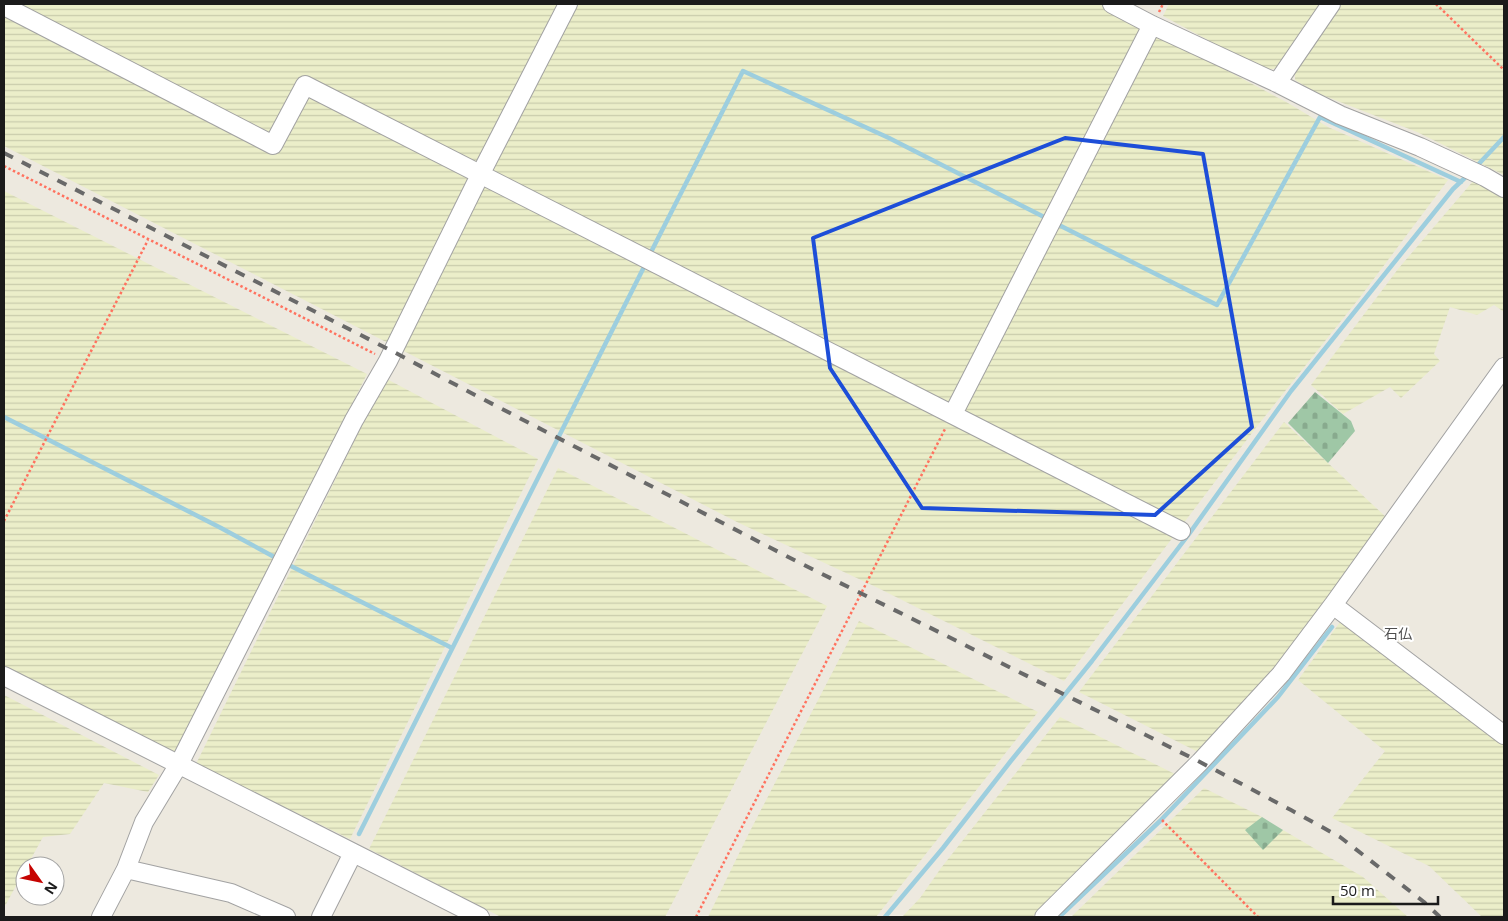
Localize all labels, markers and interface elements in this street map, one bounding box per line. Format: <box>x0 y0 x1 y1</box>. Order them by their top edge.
district label: 石仏 <box>1384 624 1412 643</box>
north arrow <box>15 856 65 906</box>
scale bar <box>1333 874 1438 906</box>
text: N <box>40 878 62 898</box>
text: 50 m <box>1340 880 1375 900</box>

